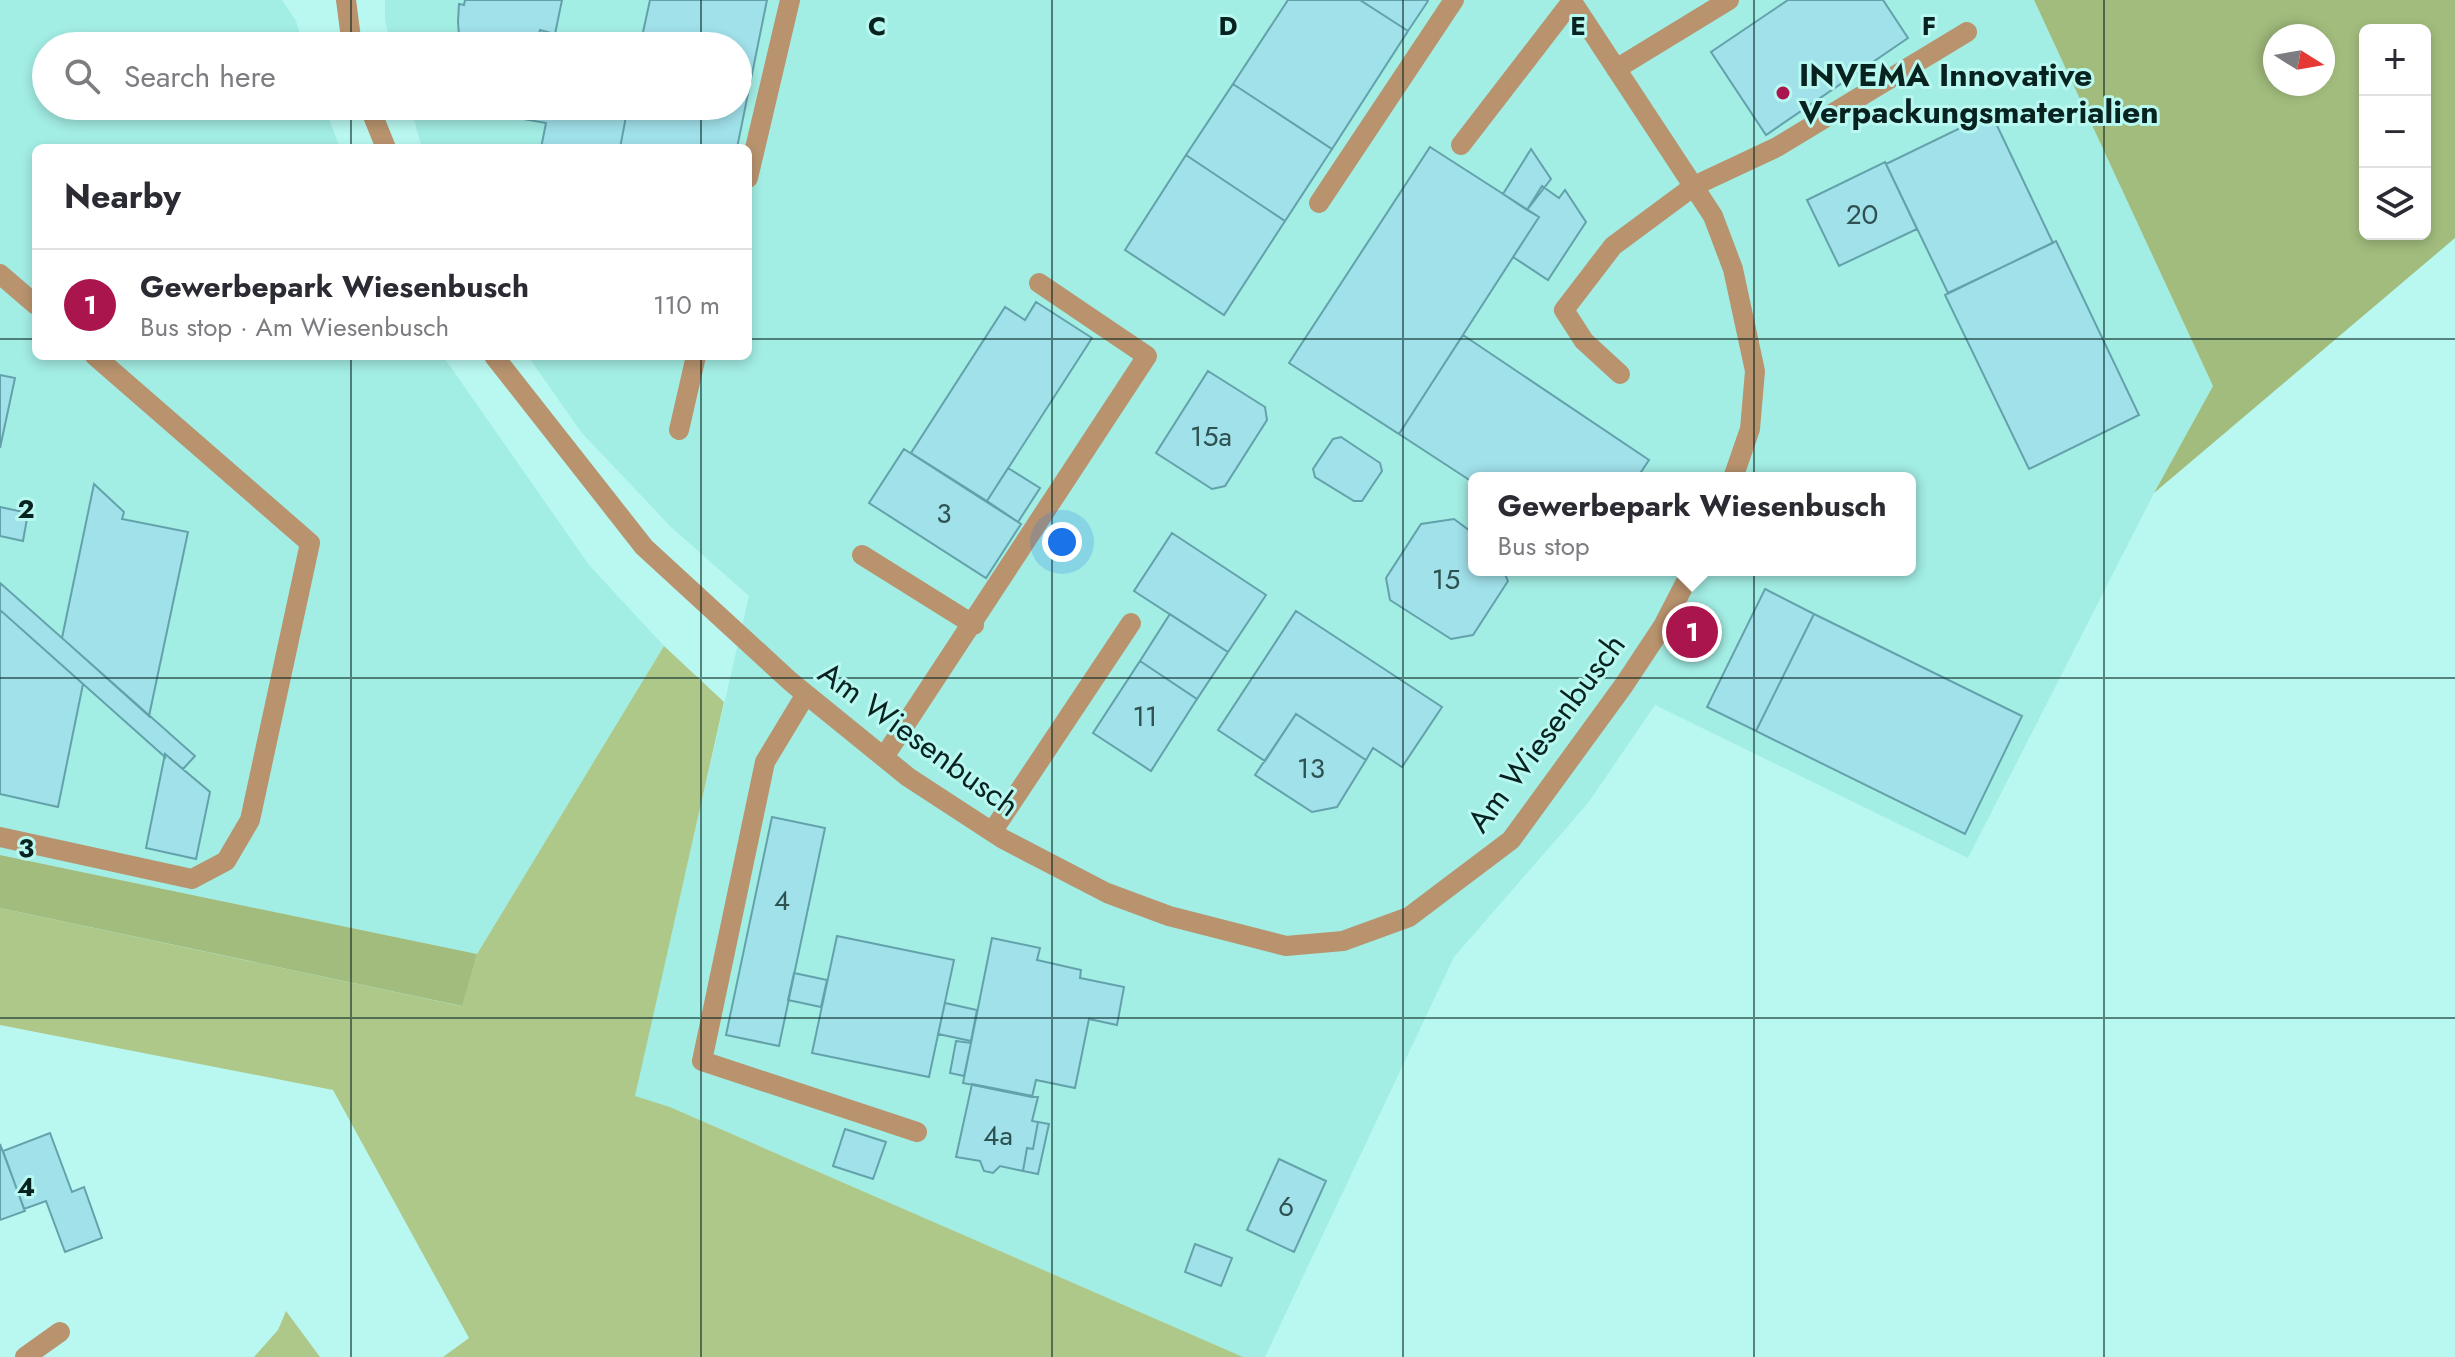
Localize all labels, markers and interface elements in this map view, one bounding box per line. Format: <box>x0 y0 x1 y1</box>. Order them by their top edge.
text: C <box>868 7 886 45</box>
text: D <box>1218 7 1238 45</box>
text: E <box>1570 7 1586 45</box>
text: F <box>1922 7 1936 45</box>
north arrow <box>2263 24 2335 96</box>
map controls <box>2359 24 2431 240</box>
button: + <box>2359 24 2431 96</box>
search box <box>32 32 752 120</box>
place label: INVEMA Innovative Verpackungsmaterialien <box>1798 52 2159 135</box>
icon: search <box>60 54 104 98</box>
text: Search here <box>124 55 276 98</box>
marker: INVEMA Innovative Verpackungsmaterialien <box>1774 84 1792 102</box>
button: − <box>2359 96 2431 168</box>
button: layers <box>2359 168 2431 240</box>
text: Nearby <box>64 172 181 221</box>
house number: 20 <box>1846 194 1878 235</box>
text: Gewerbepark Wiesenbusch <box>140 265 529 308</box>
text: 1 <box>83 286 97 324</box>
text: 110 m <box>653 286 720 324</box>
text: Bus stop · Am Wiesenbusch <box>140 308 449 346</box>
house number: 15a <box>1190 416 1232 457</box>
popup <box>1468 472 1916 576</box>
text: Gewerbepark Wiesenbusch <box>1498 484 1886 527</box>
text: 2 <box>17 490 35 528</box>
house number: 3 <box>936 493 952 534</box>
your location <box>1042 522 1082 562</box>
text: Bus stop <box>1498 527 1590 565</box>
house number: 15 <box>1432 559 1460 600</box>
pin: 1 <box>1666 602 1718 662</box>
street label: Am Wiesenbusch <box>1456 624 1636 842</box>
street label: Am Wiesenbusch <box>809 650 1029 828</box>
house number: 11 <box>1132 696 1158 737</box>
house number: 13 <box>1297 748 1325 789</box>
text: 3 <box>18 829 34 867</box>
house number: 4 <box>774 880 790 921</box>
house number: 4a <box>983 1115 1013 1156</box>
text: 4 <box>17 1168 35 1206</box>
house number: 6 <box>1278 1186 1294 1227</box>

